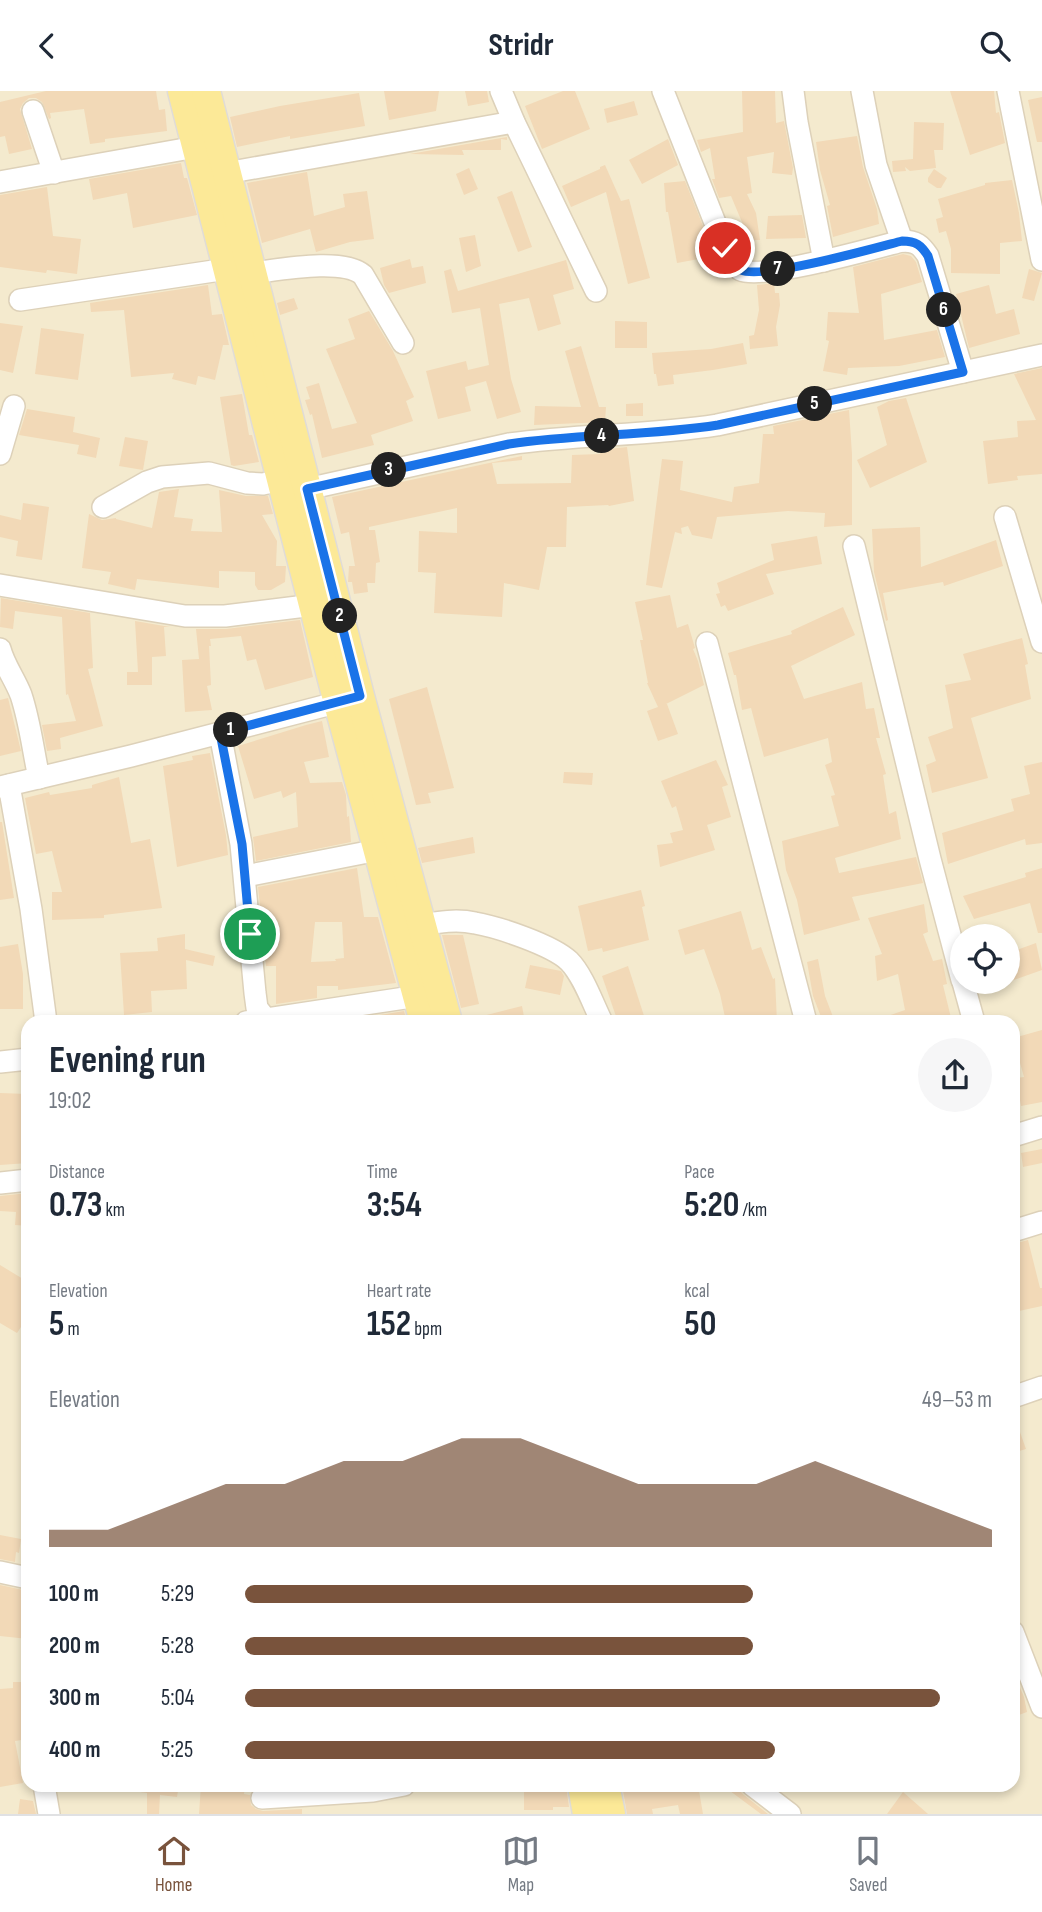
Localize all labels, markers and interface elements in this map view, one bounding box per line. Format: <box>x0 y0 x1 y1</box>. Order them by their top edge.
text: Stridr <box>488 26 554 65</box>
icon: back <box>28 27 66 65</box>
icon: search <box>976 27 1014 65</box>
pin <box>695 218 755 278</box>
icon: check <box>706 229 744 267</box>
pin: 7 <box>760 251 796 287</box>
text: 7 <box>773 257 782 280</box>
pin: 6 <box>926 293 962 327</box>
text: 6 <box>939 298 948 321</box>
pin: 5 <box>798 387 832 421</box>
text: 5 <box>810 392 819 415</box>
pin: 4 <box>584 419 620 453</box>
text: 4 <box>597 424 606 447</box>
pin: 3 <box>372 453 406 487</box>
text: 3 <box>384 458 393 481</box>
pin: 2 <box>322 599 358 633</box>
text: 2 <box>335 604 344 627</box>
pin: 1 <box>214 713 248 747</box>
text: 1 <box>227 718 234 741</box>
pin <box>220 904 280 964</box>
icon: arrive <box>231 915 269 953</box>
map controls <box>950 924 1020 994</box>
button: locate <box>950 924 1020 994</box>
text: Evening run <box>49 1038 206 1083</box>
button: share <box>918 1038 992 1112</box>
text: 19:02 <box>49 1087 91 1115</box>
text: Distance <box>49 1161 105 1184</box>
text: Time <box>367 1161 398 1184</box>
text: Pace <box>684 1161 715 1184</box>
text: 0.73 <box>49 1184 102 1227</box>
text: 3:54 <box>367 1184 422 1227</box>
text: 5:20 <box>684 1184 740 1227</box>
text: km <box>102 1199 125 1222</box>
text: /km <box>740 1199 767 1222</box>
text: Elevation <box>49 1280 108 1303</box>
text: Heart rate <box>367 1280 432 1303</box>
text: kcal <box>684 1280 709 1303</box>
text: 5 <box>49 1303 64 1346</box>
text: 152 <box>367 1303 411 1346</box>
text: 50 <box>684 1303 716 1346</box>
text: m <box>64 1318 80 1341</box>
text: bpm <box>411 1318 442 1341</box>
text: Elevation <box>49 1386 120 1414</box>
text: 49–53 m <box>922 1386 992 1414</box>
text: 100 m <box>49 1580 99 1608</box>
text: 5:29 <box>161 1580 194 1608</box>
text: 200 m <box>49 1632 100 1660</box>
text: 5:28 <box>161 1632 194 1660</box>
text: 300 m <box>49 1684 100 1712</box>
text: 5:04 <box>161 1684 194 1712</box>
text: 400 m <box>49 1736 100 1764</box>
text: 5:25 <box>161 1736 193 1764</box>
tab: Home <box>155 1832 193 1897</box>
tab: Map <box>502 1832 540 1897</box>
tab: Saved <box>849 1832 887 1897</box>

